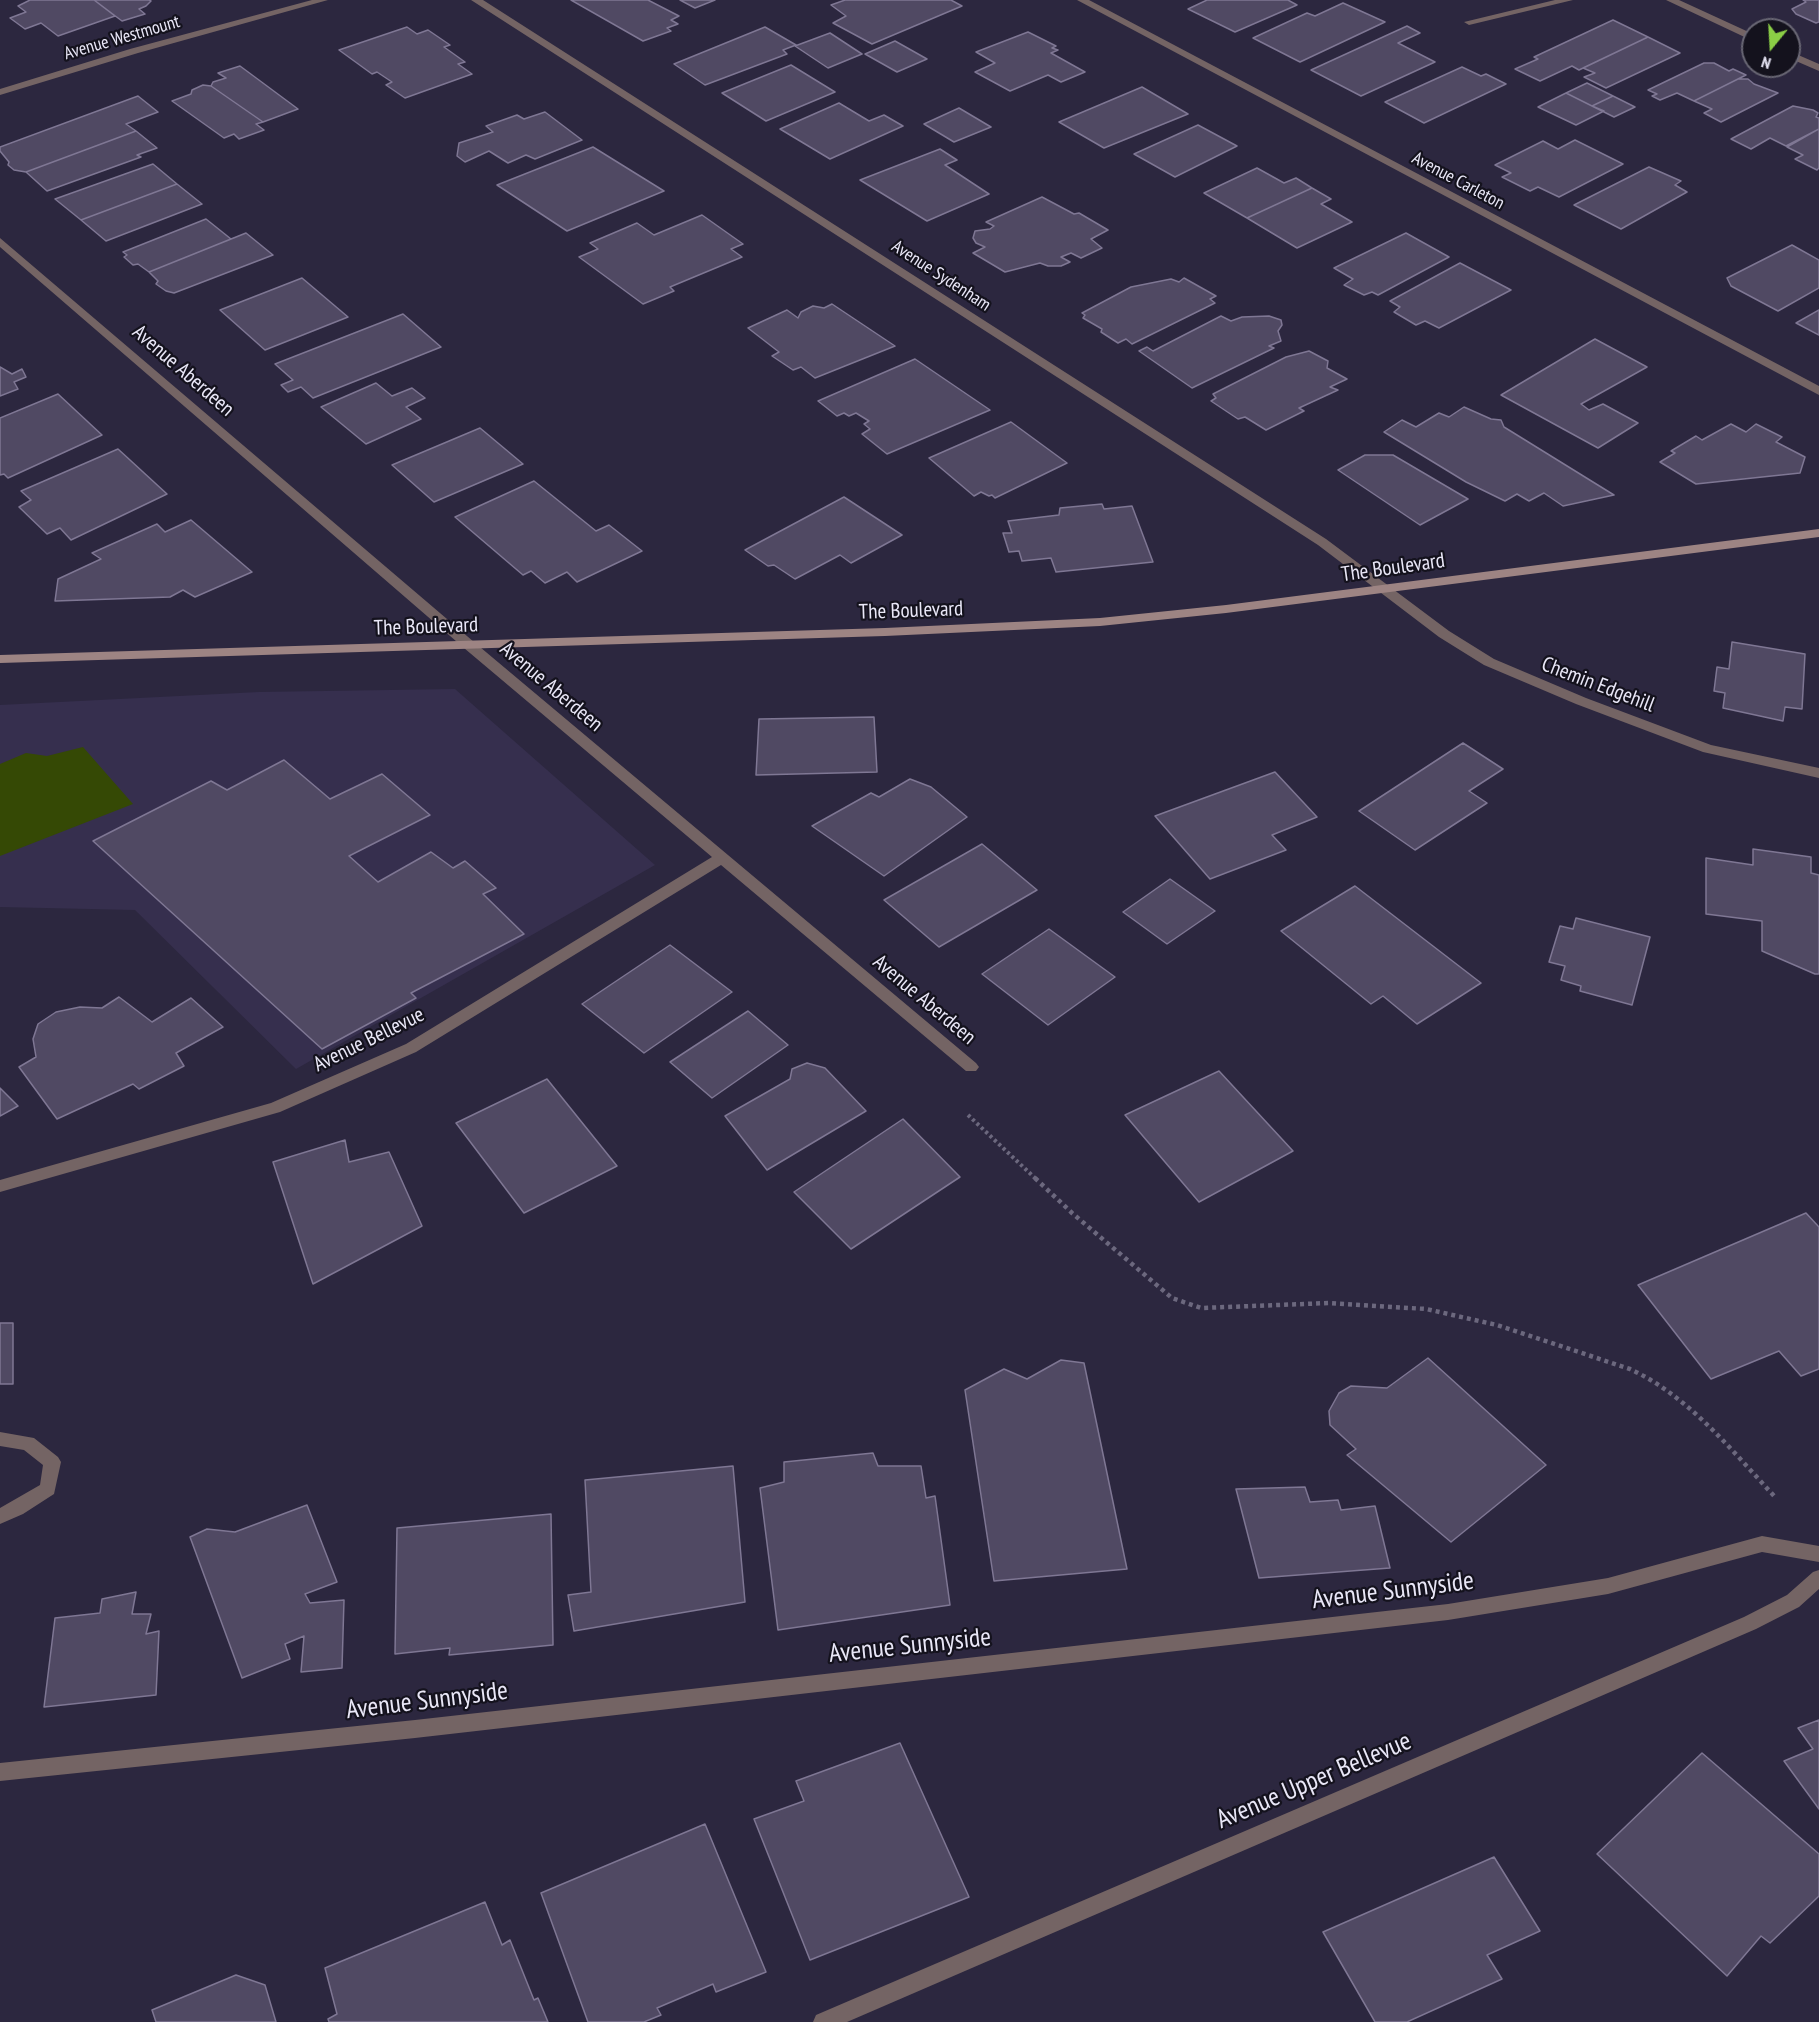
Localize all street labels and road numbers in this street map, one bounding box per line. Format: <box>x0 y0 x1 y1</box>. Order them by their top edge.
street label: Avenue Westmount <box>62 11 182 65</box>
street label: Avenue Carleton <box>1408 148 1508 214</box>
street label: Avenue Sydenham <box>887 236 995 316</box>
street label: Avenue Aberdeen <box>127 320 239 422</box>
street label: The Boulevard <box>1340 548 1446 588</box>
street label: The Boulevard <box>858 597 964 625</box>
street label: The Boulevard <box>373 613 479 641</box>
street label: Avenue Aberdeen <box>494 637 608 737</box>
street label: Chemin Edgehill <box>1538 652 1658 718</box>
street label: Avenue Aberdeen <box>867 950 981 1050</box>
street label: Avenue Bellevue <box>309 1002 429 1078</box>
street label: Avenue Sunnyside <box>1310 1566 1476 1616</box>
street label: Avenue Sunnyside <box>827 1622 993 1670</box>
street label: Avenue Sunnyside <box>344 1676 510 1726</box>
street label: Avenue Upper Bellevue <box>1212 1726 1416 1836</box>

